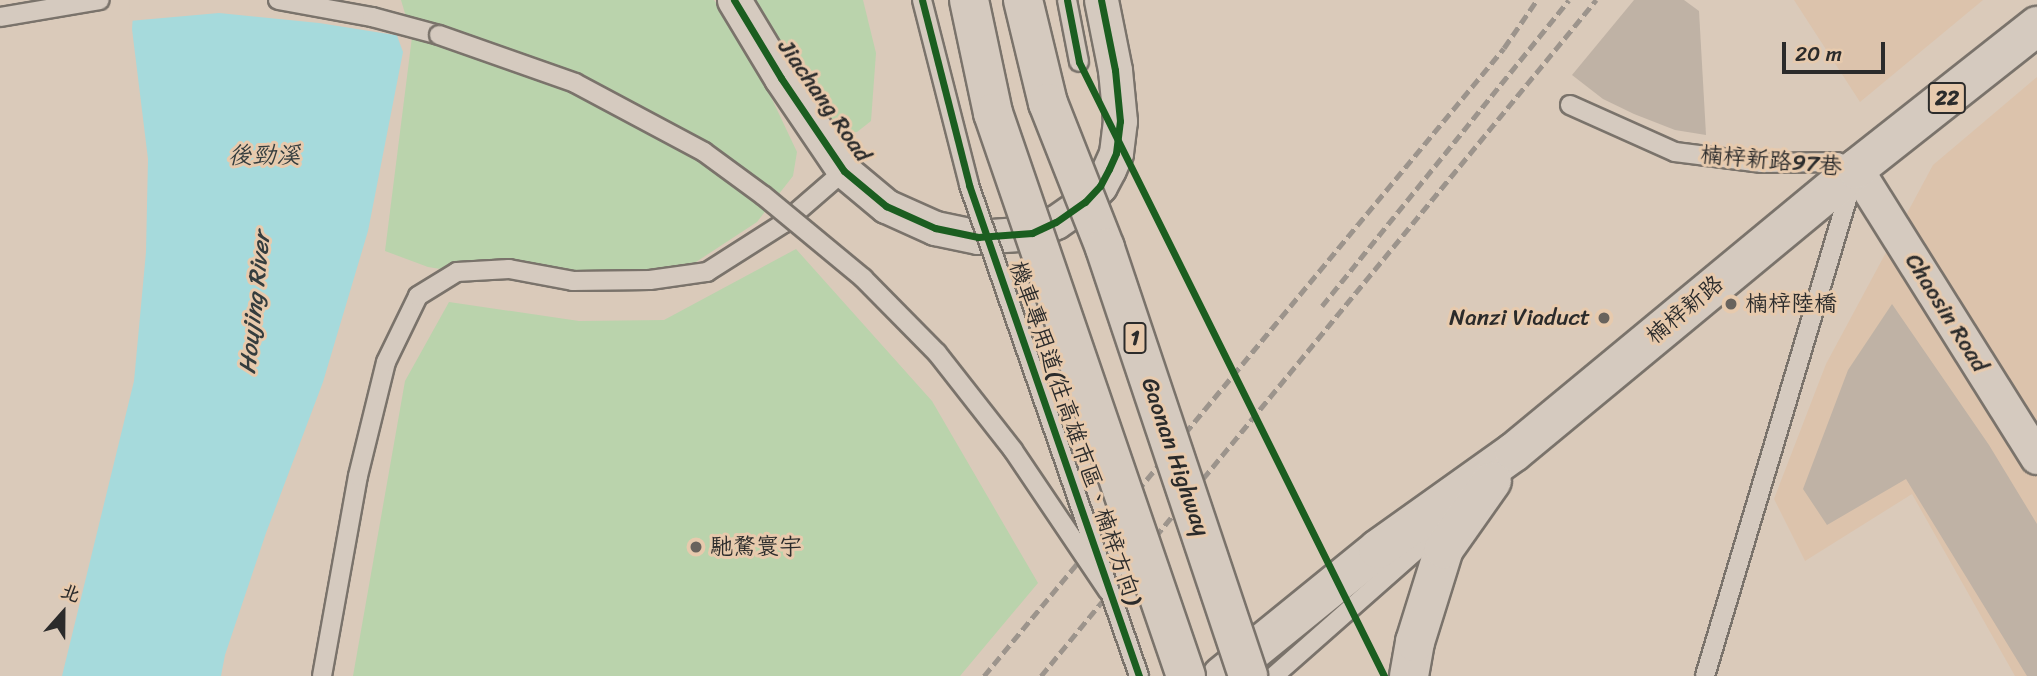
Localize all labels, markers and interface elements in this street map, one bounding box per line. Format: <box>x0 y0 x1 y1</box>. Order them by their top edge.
scale bar <box>1785 28 1888 72</box>
street label: Jiachang Road <box>772 34 876 168</box>
text: 20 m <box>1795 35 1842 73</box>
road number: 22 <box>1928 80 1966 116</box>
street label: 楠梓新路97巷 <box>1699 141 1843 181</box>
water label: 後勁溪 <box>228 142 300 170</box>
water label: Houjing River <box>233 231 277 375</box>
street label: Chaosin Road <box>1899 249 1993 377</box>
street label: 機車專用道(往高雄市區、楠梓方向) <box>1003 258 1147 608</box>
street label: 楠梓新路 <box>1641 270 1729 350</box>
place label: 楠梓陸橋 <box>1745 290 1837 318</box>
marker: 楠梓陸橋 <box>1723 296 1739 312</box>
place label: Nanzi Viaduct <box>1450 304 1590 332</box>
marker: Nanzi Viaduct <box>1596 310 1612 326</box>
road number: 1 <box>1123 320 1147 356</box>
street label: Gaonan Highway <box>1135 374 1215 540</box>
place label: 馳騖寰宇 <box>710 533 802 561</box>
marker: 馳騖寰宇 <box>688 539 704 555</box>
text: 北 <box>56 574 85 612</box>
north arrow <box>28 578 98 648</box>

